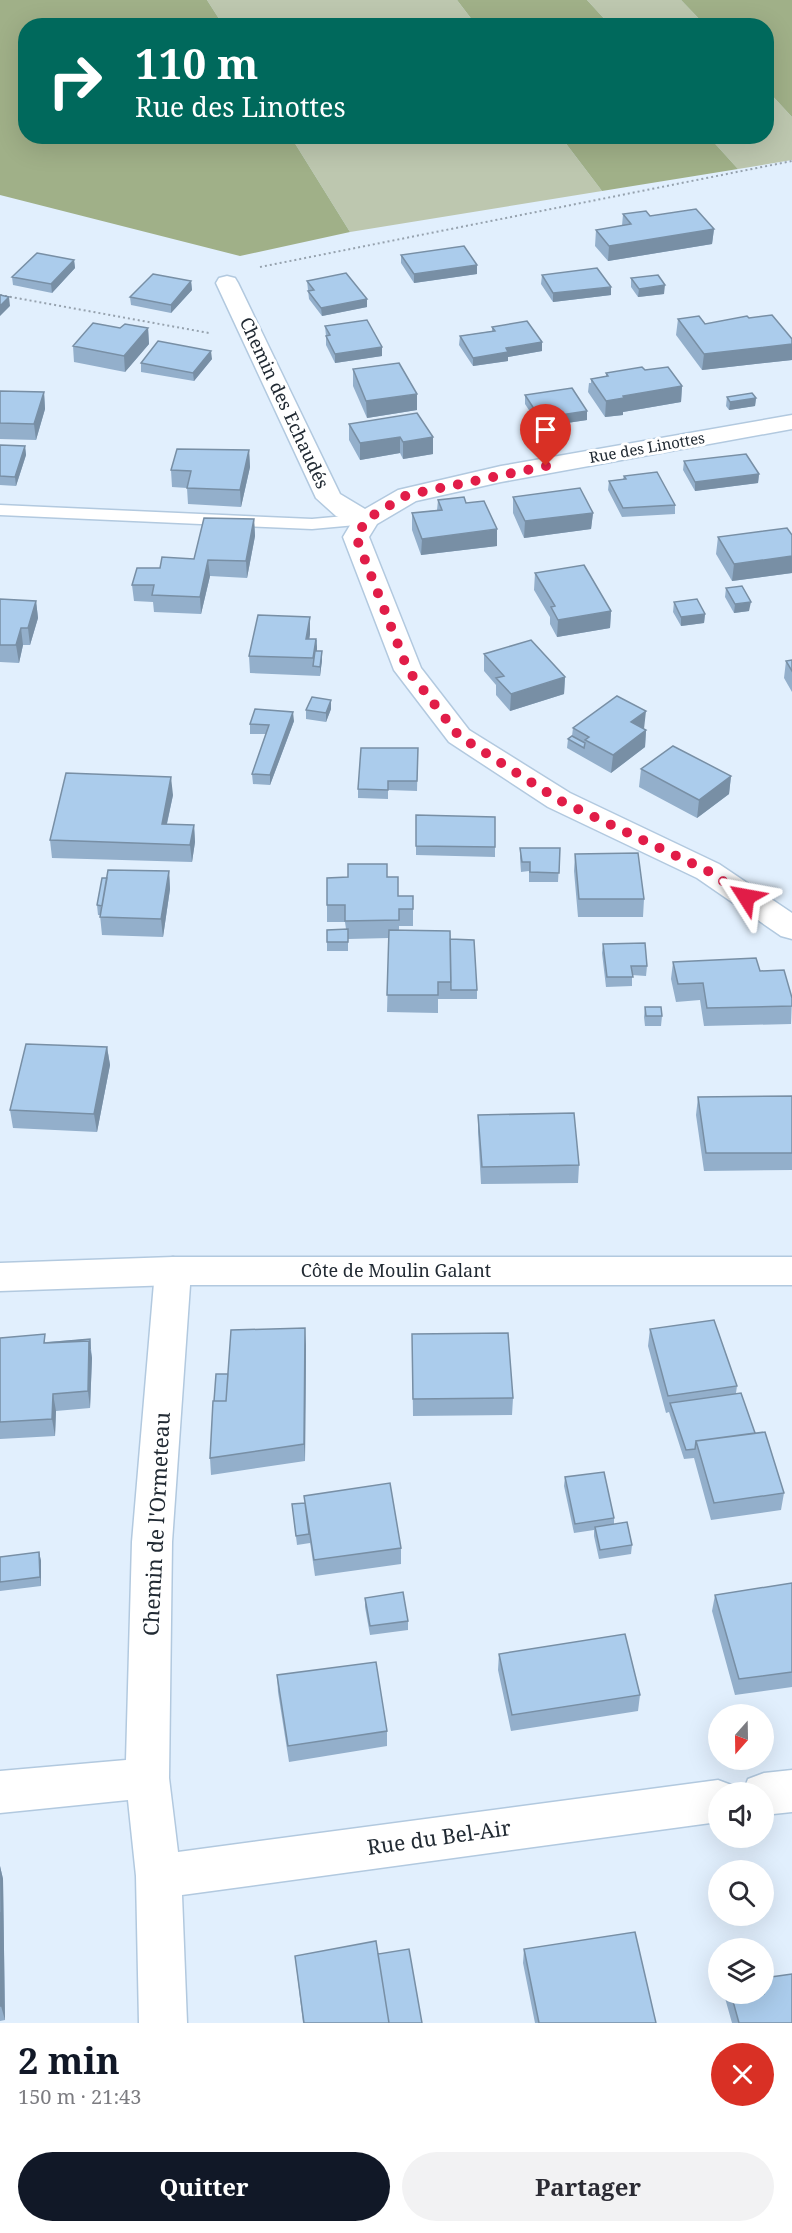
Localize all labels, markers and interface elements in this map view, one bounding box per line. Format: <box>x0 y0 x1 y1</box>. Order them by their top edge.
text: 110 m <box>135 34 259 91</box>
icon: right <box>36 42 114 120</box>
text: Rue des Linottes <box>135 88 346 125</box>
street label: Chemin des Echaudés <box>235 313 335 492</box>
pin <box>520 404 571 466</box>
icon: arrive <box>529 413 562 446</box>
street label: Rue des Linottes <box>587 427 706 467</box>
position arrow <box>714 865 778 929</box>
street label: Côte de Moulin Galant <box>301 1258 491 1282</box>
street label: Chemin de l'Ormeteau <box>136 1411 176 1637</box>
north arrow <box>708 1704 774 1770</box>
map controls <box>708 1704 774 2004</box>
button: sound <box>708 1782 774 1848</box>
street label: Rue du Bel-Air <box>365 1813 513 1861</box>
button: search <box>708 1860 774 1926</box>
button: layers <box>708 1938 774 2004</box>
text: 2 min <box>18 2036 120 2085</box>
button: close <box>711 2043 774 2106</box>
text: 150 m · 21:43 <box>18 2083 141 2110</box>
button: Quitter <box>18 2152 390 2221</box>
button: Partager <box>402 2152 774 2221</box>

